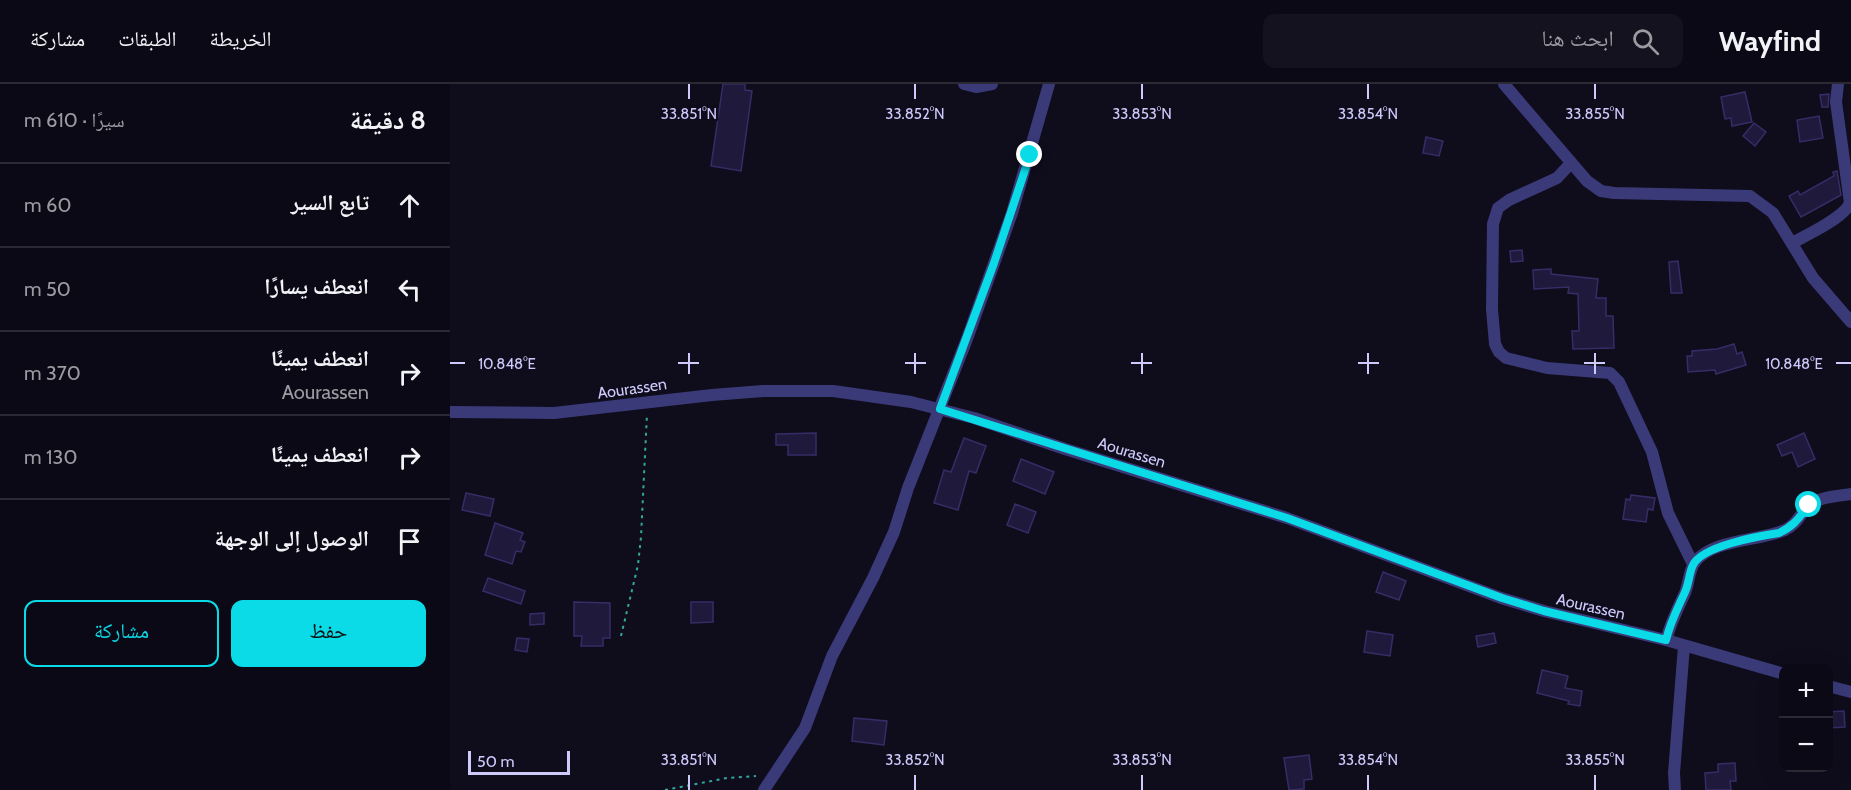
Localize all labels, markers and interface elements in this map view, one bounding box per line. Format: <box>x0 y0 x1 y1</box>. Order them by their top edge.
search box <box>1263 14 1683 68</box>
text: Wayfind <box>1719 24 1821 58</box>
text: ابحث هنا <box>1542 25 1614 52</box>
icon: search <box>1629 25 1662 58</box>
text: مشاركة <box>30 26 85 51</box>
text: الطبقات <box>118 26 177 51</box>
text: الخريطة <box>210 26 271 51</box>
text: 8 دقيقة <box>350 104 426 136</box>
text: 33.851°N <box>661 105 717 123</box>
text: 33.852°N <box>885 105 945 123</box>
text: 33.853°N <box>1112 105 1172 123</box>
text: 33.854°N <box>1338 105 1398 123</box>
text: 33.855°N <box>1565 105 1625 123</box>
text: سيرًا · 610 m <box>24 108 125 132</box>
route end <box>1016 141 1042 167</box>
text: تابع السير <box>291 189 369 216</box>
icon: ahead <box>393 189 426 222</box>
text: 60 m <box>24 193 71 217</box>
text: انعطف يسارًا <box>264 273 369 300</box>
icon: left <box>393 273 426 306</box>
text: 50 m <box>24 277 71 301</box>
text: انعطف يمينًا <box>271 345 369 372</box>
text: 10.848°E <box>478 355 536 373</box>
text: 10.848°E <box>1765 355 1823 373</box>
icon: right <box>393 357 426 390</box>
text: 370 m <box>24 361 81 385</box>
street label: Aourassen <box>596 374 668 403</box>
text: Aourassen <box>282 380 369 404</box>
street label: Aourassen <box>1096 433 1168 472</box>
text: انعطف يمينًا <box>271 441 369 468</box>
icon: right <box>393 441 426 474</box>
text: 130 m <box>24 445 77 469</box>
route start <box>1795 491 1821 517</box>
text: الوصول إلى الوجهة <box>214 525 369 552</box>
icon: arrive <box>393 525 426 558</box>
street label: Aourassen <box>1555 589 1627 624</box>
button: مشاركة <box>24 600 219 667</box>
button: حفظ <box>231 600 426 667</box>
map controls <box>1779 664 1833 772</box>
button: + <box>1779 664 1833 718</box>
button: − <box>1779 718 1833 772</box>
scale bar <box>468 748 570 776</box>
text: 33.851°N <box>661 751 717 769</box>
text: 33.852°N <box>885 751 945 769</box>
text: 33.853°N <box>1112 751 1172 769</box>
text: 33.854°N <box>1338 751 1398 769</box>
text: 33.855°N <box>1565 751 1625 769</box>
text: 50 m <box>477 752 514 771</box>

